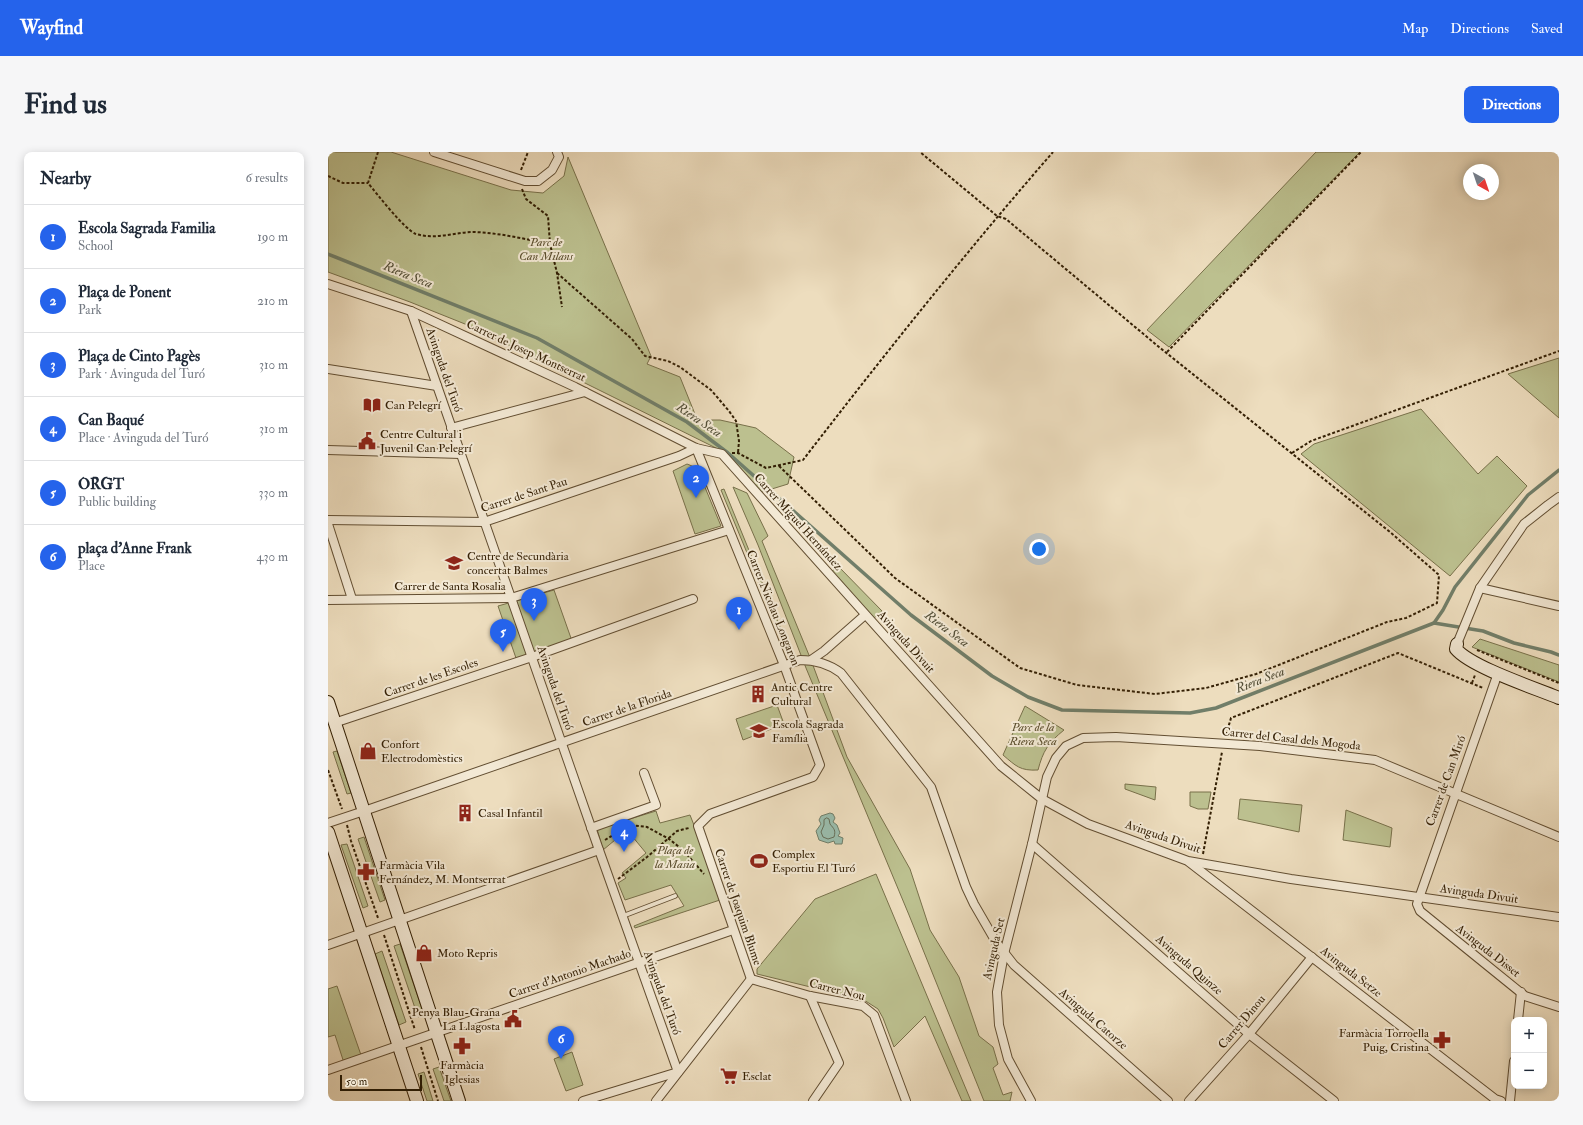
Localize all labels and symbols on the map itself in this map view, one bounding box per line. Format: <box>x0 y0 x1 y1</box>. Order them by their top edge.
north arrow <box>1463 164 1499 200</box>
park label: Parc de Can Milans <box>519 235 574 264</box>
water label: Riera Seca <box>380 258 435 292</box>
street label: Carrer de Josep Montserrat <box>464 317 588 385</box>
street label: Avinguda del Turó <box>422 325 465 414</box>
library icon: Can Pelegrí <box>362 395 382 415</box>
place label: Can Pelegrí <box>385 398 442 413</box>
water label: Riera Seca <box>672 398 725 441</box>
place label: Centre Cultural i Juvenil Can Pelegrí <box>379 427 472 456</box>
public building icon: Centre Cultural i Juvenil Can Pelegrí <box>357 431 377 451</box>
pin: 2 <box>683 465 709 498</box>
street label: Carrer Miguel Hernández <box>750 470 846 574</box>
street label: Carrer de Sant Pau <box>479 474 569 516</box>
your location <box>1029 539 1049 559</box>
street label: Carrer Nicolau Longaron <box>743 548 803 668</box>
place label: Centre de Secundària concertat Balmes <box>467 549 570 578</box>
school or university icon: Centre de Secundària concertat Balmes <box>444 553 464 573</box>
street label: Carrer de Santa Rosalia <box>394 579 507 594</box>
pin: 3 <box>521 588 547 621</box>
pin: 1 <box>726 597 752 630</box>
street label: Avinguda Divuit <box>873 607 938 676</box>
water label: Riera Seca <box>921 607 972 651</box>
pin: 5 <box>490 619 516 652</box>
street label: Avinguda del Turó <box>533 643 576 732</box>
street label: Carrer de les Escoles <box>382 655 480 701</box>
water label: Riera Seca <box>1232 663 1287 697</box>
place label: Antic Centre Cultural <box>770 680 832 709</box>
building icon: Antic Centre Cultural <box>748 684 768 704</box>
street label: Carrer de la Florida <box>580 685 675 730</box>
place label: Escola Sagrada Família <box>772 717 845 746</box>
park label: Parc de la Riera Seca <box>1008 720 1057 749</box>
school or university icon: Escola Sagrada Família <box>749 721 769 741</box>
street label: Carrer del Casal dels Mogoda <box>1221 724 1362 754</box>
street label: Carrer de Can Miró <box>1423 733 1469 828</box>
place label: Confort Electrodomèstics <box>381 737 463 766</box>
shop icon: Confort Electrodomèstics <box>358 741 378 761</box>
building icon: Casal Infantil <box>455 803 475 823</box>
place label: Casal Infantil <box>478 806 542 821</box>
street label: Avinguda Divuit <box>1122 817 1203 857</box>
pin: 4 <box>611 819 637 852</box>
park label: Plaça de la Masia <box>654 843 695 872</box>
street label: Carrer de Joaquim Blume <box>711 847 765 967</box>
place label: Complex Esportiu El Turó <box>772 847 855 876</box>
sports icon: Complex Esportiu El Turó <box>749 851 769 871</box>
place label: Farmàcia Vila Fernández, M. Montserrat <box>379 858 506 887</box>
pharmacy icon: Farmàcia Vila Fernández, M. Montserrat <box>356 862 376 882</box>
street label: Avinguda Divuit <box>1438 881 1519 907</box>
street label: Avinguda Set <box>979 916 1008 982</box>
street label: Avinguda Disset <box>1452 921 1523 981</box>
street label: Avinguda Quinze <box>1152 931 1226 998</box>
shop icon: Moto Repris <box>414 943 434 963</box>
street label: Avinguda Setze <box>1316 943 1385 1001</box>
place label: Moto Repris <box>437 946 498 961</box>
street label: Carrer d'Antonio Machado <box>507 946 633 1002</box>
street label: Avinguda del Turó <box>640 948 684 1037</box>
street label: Carrer Nou <box>808 976 866 1004</box>
street label: Avinguda Catorze <box>1055 984 1130 1053</box>
street label: Carrer Dinou <box>1215 992 1269 1052</box>
place label: Penya Blau-Grana La Llagosta <box>412 1005 501 1034</box>
public building icon: Penya Blau-Grana La Llagosta <box>503 1009 523 1029</box>
pin: 6 <box>548 1026 574 1059</box>
place label: Farmàcia Torroella Puig, Cristina <box>1339 1026 1430 1055</box>
pharmacy icon: Farmàcia Torroella Puig, Cristina <box>1432 1030 1452 1050</box>
pharmacy icon: Farmàcia Iglesias <box>452 1036 472 1056</box>
place label: Farmàcia Iglesias <box>440 1058 485 1087</box>
supermarket icon: Esclat <box>719 1066 739 1086</box>
place label: Esclat <box>742 1069 772 1084</box>
scale bar <box>340 1073 422 1092</box>

